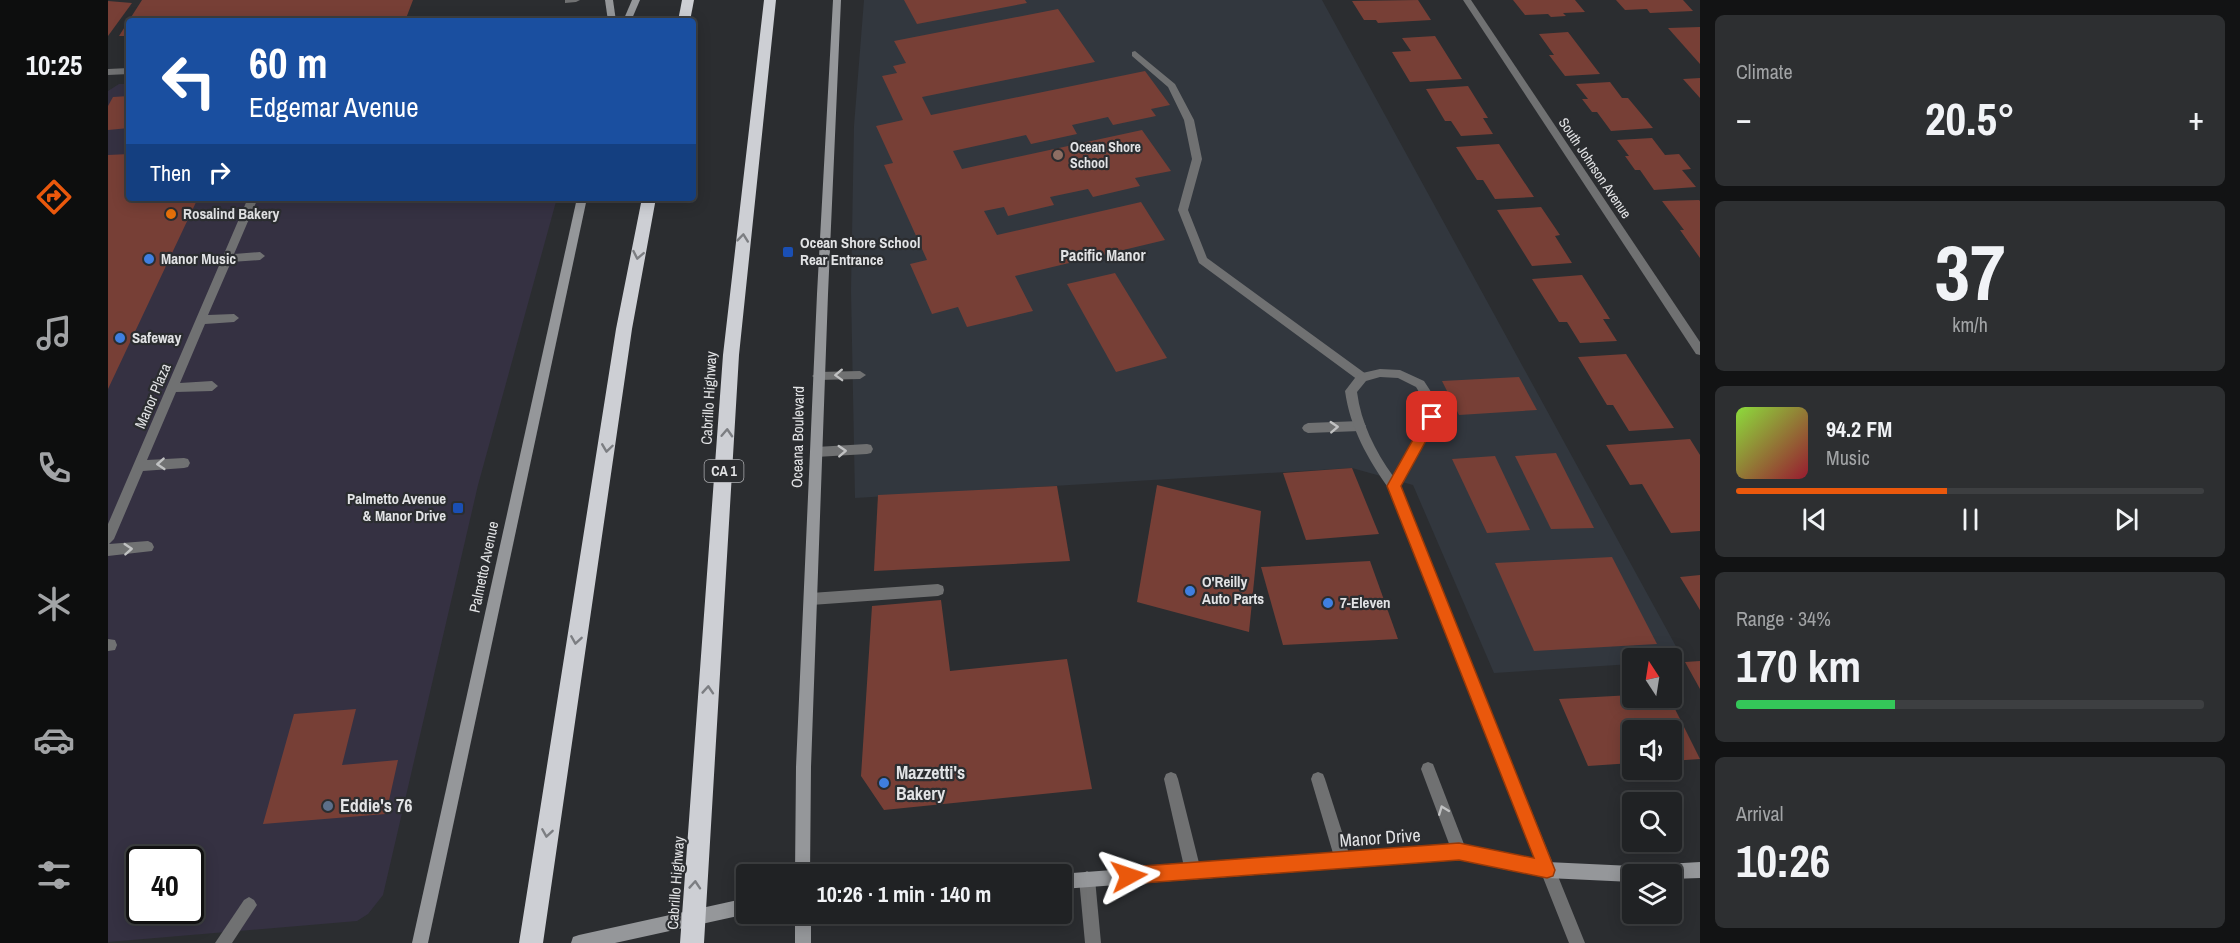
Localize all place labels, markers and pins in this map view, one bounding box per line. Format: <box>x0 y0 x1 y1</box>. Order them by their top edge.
place label: Ocean Shore School <box>1070 138 1141 172</box>
marker: Ocean Shore School <box>1051 148 1065 162</box>
place label: Rosalind Bakery <box>183 203 280 224</box>
marker: Rosalind Bakery <box>164 207 178 221</box>
place label: Ocean Shore School Rear Entrance <box>800 232 920 270</box>
marker: Ocean Shore School Rear Entrance <box>781 245 795 259</box>
place label: Manor Music <box>161 248 236 269</box>
marker: Manor Music <box>142 252 156 266</box>
place label: Safeway <box>132 327 181 348</box>
marker: Safeway <box>113 331 127 345</box>
pin <box>1406 391 1457 442</box>
place label: Palmetto Avenue & Manor Drive <box>347 488 446 526</box>
marker: Palmetto Avenue & Manor Drive <box>451 501 465 515</box>
place label: O'Reilly Auto Parts <box>1202 571 1264 609</box>
marker: O'Reilly Auto Parts <box>1183 584 1197 598</box>
place label: 7-Eleven <box>1340 592 1391 613</box>
marker: 7-Eleven <box>1321 596 1335 610</box>
place label: Mazzetti's Bakery <box>896 760 965 806</box>
marker: Mazzetti's Bakery <box>877 776 891 790</box>
place label: Eddie's 76 <box>340 793 412 818</box>
marker: Eddie's 76 <box>321 799 335 813</box>

